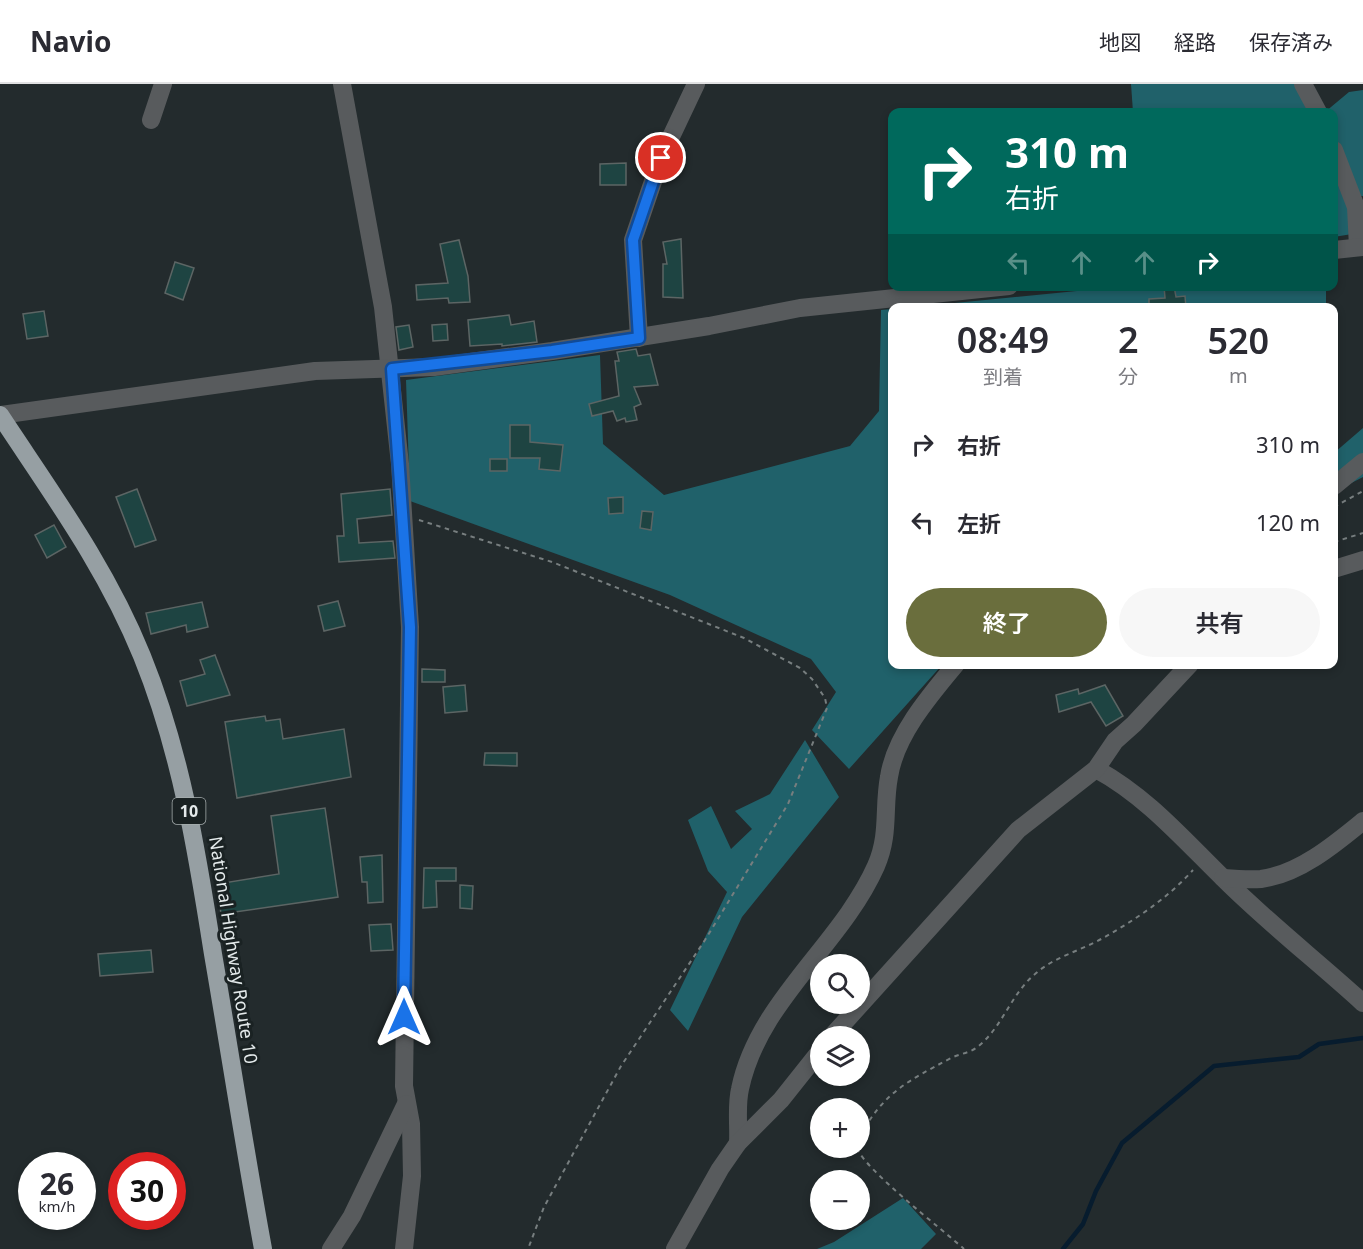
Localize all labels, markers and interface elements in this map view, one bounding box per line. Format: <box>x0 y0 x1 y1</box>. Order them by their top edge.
text: Navio <box>30 22 111 60</box>
text: 地図 <box>1099 28 1141 56</box>
text: 経路 <box>1174 28 1216 56</box>
text: 保存済み <box>1249 28 1333 56</box>
text: 310 m <box>1005 123 1129 180</box>
pin <box>635 132 686 183</box>
icon: right <box>906 132 984 210</box>
icon: arrive <box>644 141 677 174</box>
text: 右折 <box>1005 179 1059 216</box>
icon: left <box>1002 246 1035 279</box>
icon: ahead <box>1065 246 1098 279</box>
icon: ahead <box>1128 246 1161 279</box>
icon: right <box>1191 246 1224 279</box>
text: 08:49 <box>957 315 1049 364</box>
text: 2 <box>1118 315 1139 364</box>
text: 520 <box>1207 316 1269 365</box>
text: m <box>1229 362 1248 389</box>
text: 到着 <box>983 363 1023 390</box>
text: 分 <box>1118 363 1138 390</box>
icon: right <box>906 428 939 461</box>
text: 310 m <box>1256 429 1320 459</box>
text: 右折 <box>957 430 1001 460</box>
icon: left <box>906 506 939 539</box>
text: 120 m <box>1256 507 1320 537</box>
text: 左折 <box>957 508 1001 538</box>
button: 終了 <box>906 588 1107 657</box>
button: 共有 <box>1119 588 1320 657</box>
road number: 10 <box>172 798 206 824</box>
street label: National Highway Route 10 <box>204 835 264 1065</box>
map controls <box>810 954 870 1230</box>
button: search <box>810 954 870 1014</box>
position arrow <box>372 985 436 1049</box>
button: layers <box>810 1026 870 1086</box>
button: + <box>810 1098 870 1158</box>
speed limit sign: 30 <box>108 1152 186 1230</box>
text: 26 <box>40 1163 74 1204</box>
button: − <box>810 1170 870 1230</box>
text: km/h <box>39 1196 75 1216</box>

